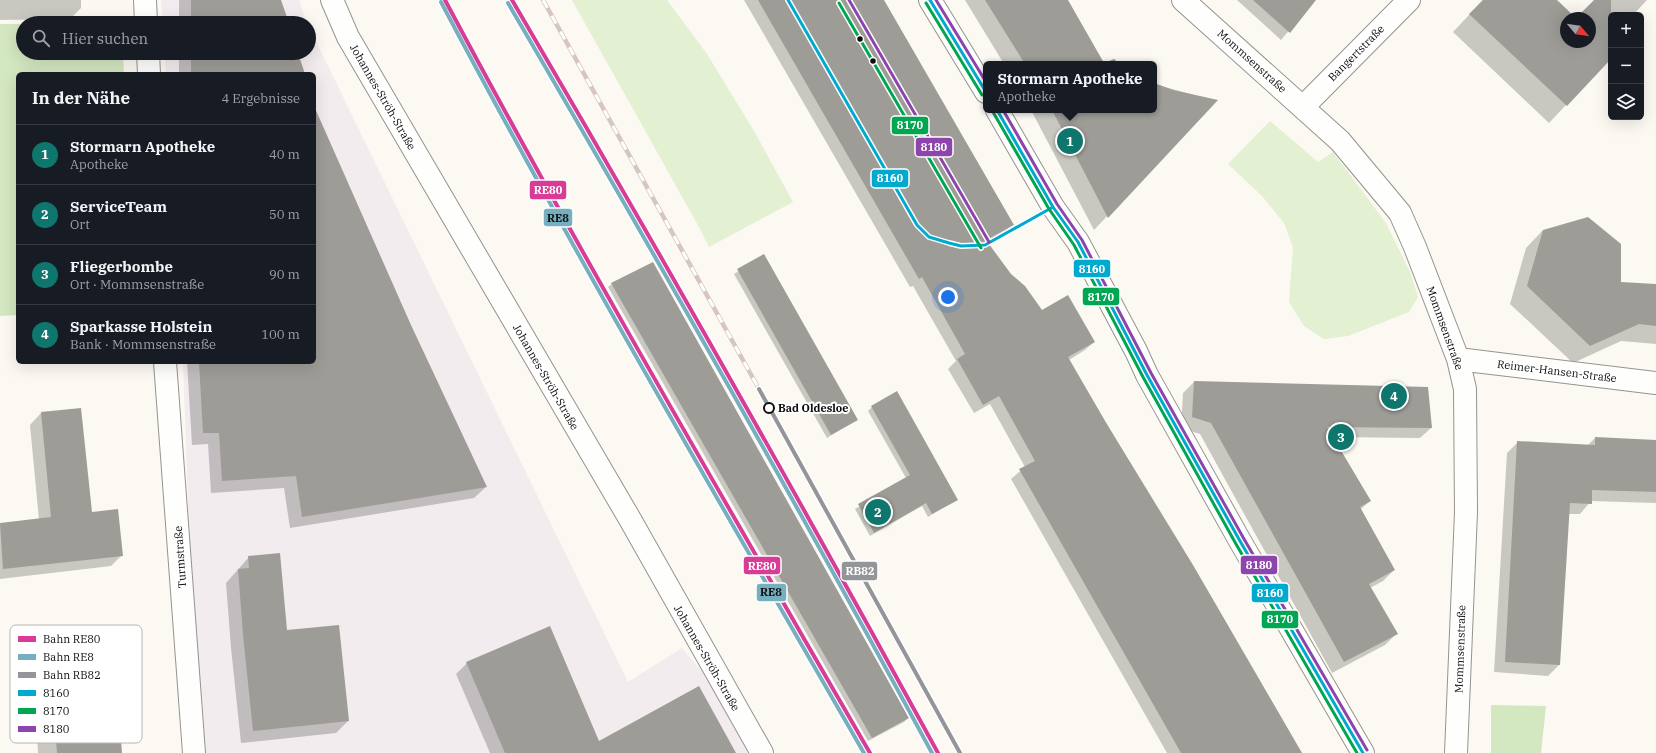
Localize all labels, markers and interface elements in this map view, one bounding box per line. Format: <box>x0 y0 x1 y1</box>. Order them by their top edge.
north arrow <box>1560 12 1596 48</box>
map controls <box>1608 12 1644 120</box>
button: + <box>1608 12 1644 48</box>
search box <box>16 16 316 60</box>
street label: Bangertstraße <box>1325 22 1387 84</box>
street label: Mommsenstraße <box>1215 26 1289 96</box>
icon: search <box>30 27 52 49</box>
text: Hier suchen <box>62 29 148 48</box>
unlabelled marker <box>855 34 865 44</box>
street label: Johannes-Ströh-Straße <box>347 42 419 152</box>
button: − <box>1608 48 1644 84</box>
unlabelled marker <box>868 56 878 66</box>
popup <box>983 61 1157 113</box>
text: Stormarn Apotheke <box>997 69 1143 88</box>
button: layers <box>1608 84 1644 120</box>
text: In der Nähe <box>32 87 130 109</box>
text: Apotheke <box>997 88 1056 105</box>
text: 4 Ergebnisse <box>221 90 300 107</box>
line badge: 8170 <box>891 116 929 135</box>
text: 8170 <box>897 118 924 132</box>
pin: 1 <box>1057 126 1083 156</box>
text: Stormarn Apotheke <box>70 137 215 156</box>
line badge: 8180 <box>915 137 953 157</box>
text: 8180 <box>921 140 948 154</box>
text: 1 <box>41 146 49 163</box>
text: 40 m <box>269 146 300 163</box>
text: Apotheke <box>70 156 128 173</box>
line badge: 8160 <box>871 169 909 188</box>
text: 8160 <box>877 171 904 185</box>
line badge: RE80 <box>529 180 567 200</box>
text: RE80 <box>534 183 563 197</box>
text: ServiceTeam <box>70 197 167 216</box>
text: 2 <box>41 206 49 223</box>
text: 50 m <box>269 206 300 223</box>
line badge: RE8 <box>543 208 573 227</box>
text: RE8 <box>547 211 569 225</box>
text: Ort <box>70 216 90 233</box>
text: Fliegerbombe <box>70 257 173 276</box>
line badge: 8160 <box>1073 259 1111 278</box>
text: 8160 <box>1079 262 1106 276</box>
text: 3 <box>41 266 49 283</box>
text: 90 m <box>269 266 300 283</box>
text: Ort · Mommsenstraße <box>70 276 204 293</box>
street label: Mommsenstraße <box>1423 284 1467 372</box>
your location <box>938 287 958 307</box>
line badge: 8170 <box>1082 287 1120 306</box>
text: 8170 <box>1088 290 1115 304</box>
text: Sparkasse Holstein <box>70 317 212 336</box>
street label: Johannes-Ströh-Straße <box>510 322 582 432</box>
text: 4 <box>41 326 49 343</box>
text: 100 m <box>261 326 300 343</box>
text: Bank · Mommsenstraße <box>70 336 216 353</box>
street label: Reimer-Hansen-Straße <box>1496 357 1618 385</box>
pin: 4 <box>1381 381 1407 411</box>
place label: Bad Oldesloe <box>778 401 849 415</box>
marker: Bad Oldesloe <box>763 402 775 414</box>
pin: 3 <box>1328 422 1354 452</box>
pin: 2 <box>865 497 891 527</box>
street label: Turmstraße <box>171 525 189 588</box>
line badge: 8180 <box>1240 555 1278 575</box>
line badge: RE80 <box>743 556 781 575</box>
text: 8180 <box>1246 558 1273 572</box>
text: RE80 <box>748 559 777 573</box>
line badge: RB82 <box>841 561 878 581</box>
text: RB82 <box>845 564 875 578</box>
line badge: RE8 <box>756 583 787 602</box>
line badge: 8160 <box>1251 583 1289 603</box>
text: RE8 <box>760 585 782 599</box>
text: 8160 <box>1257 586 1284 600</box>
street label: Johannes-Ströh-Straße <box>671 603 743 713</box>
street label: Mommsenstraße <box>1451 605 1469 693</box>
line badge: 8170 <box>1261 610 1299 629</box>
text: 8170 <box>1267 612 1294 626</box>
legend <box>10 625 142 743</box>
text: Bahn RE80 <box>43 632 101 646</box>
text: Bahn RE8 <box>43 650 94 664</box>
text: Bahn RB82 <box>43 668 101 682</box>
text: 8160 <box>43 686 70 700</box>
text: 8170 <box>43 704 70 718</box>
text: 8180 <box>43 722 70 736</box>

